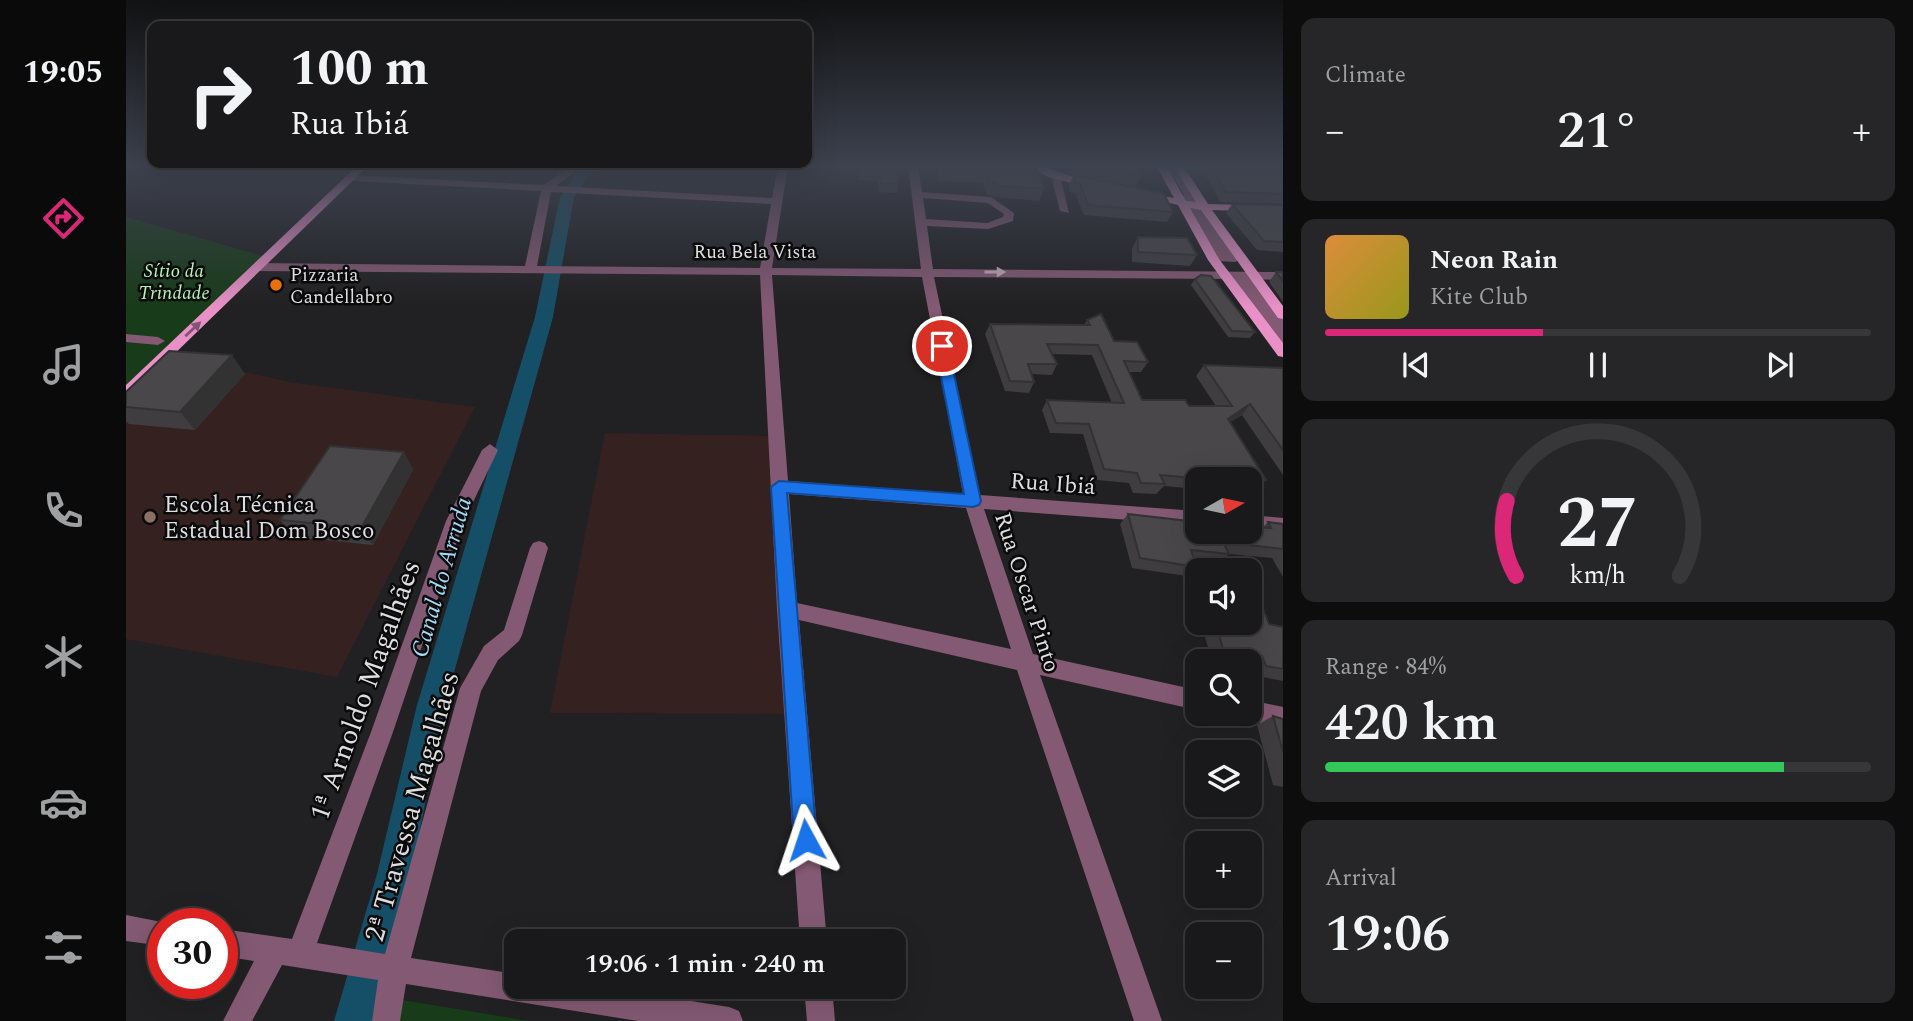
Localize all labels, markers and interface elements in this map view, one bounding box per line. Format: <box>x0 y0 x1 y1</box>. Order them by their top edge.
text: 100 m <box>290 32 429 107</box>
text: 19:05 <box>23 48 103 97</box>
icon: right <box>175 49 266 140</box>
text: Climate <box>1325 58 1406 93</box>
text: 21° <box>1557 92 1639 171</box>
text: Rua Ibiá <box>290 100 409 149</box>
text: − <box>1325 103 1344 161</box>
text: + <box>1852 103 1871 161</box>
icon: directions <box>39 194 88 243</box>
street label: Rua Bela Vista <box>694 238 817 267</box>
text: Neon Rain <box>1430 240 1558 280</box>
park label: Sítio da Trindade <box>138 257 210 308</box>
place label: Pizzaria Candellabro <box>290 261 393 312</box>
one-way arrow <box>985 266 1007 278</box>
marker: Pizzaria Candellabro <box>268 277 284 293</box>
text: Kite Club <box>1430 280 1528 315</box>
pin <box>912 316 972 376</box>
one-way arrow <box>184 322 201 338</box>
icon: arrive <box>923 327 961 365</box>
icon: music <box>39 340 88 389</box>
icon: previous <box>1397 346 1435 384</box>
icon: pause <box>1579 346 1617 384</box>
icon: next <box>1761 346 1799 384</box>
street label: Rua Ibiá <box>1009 464 1097 505</box>
north arrow <box>1185 467 1262 544</box>
map controls <box>1185 467 1262 999</box>
text: 27 <box>1557 470 1639 581</box>
icon: phone <box>39 486 88 535</box>
place label: Escola Técnica Estadual Dom Bosco <box>164 488 374 549</box>
water label: Canal do Arruda <box>402 493 482 662</box>
street label: Rua Oscar Pinto <box>984 508 1069 677</box>
marker: Escola Técnica Estadual Dom Bosco <box>142 509 158 525</box>
street label: 1ª Arnoldo Magalhães <box>298 554 433 827</box>
text: km/h <box>1570 557 1626 595</box>
button: sound <box>1185 558 1262 635</box>
icon: climate <box>39 632 88 681</box>
button: search <box>1185 649 1262 726</box>
text: Range · 84% <box>1325 650 1446 685</box>
street label: 2ª Travessa Magalhães <box>353 666 472 947</box>
text: 420 km <box>1325 684 1498 763</box>
button: layers <box>1185 740 1262 817</box>
icon: car <box>39 778 88 827</box>
position arrow <box>769 803 843 877</box>
button: + <box>1185 831 1262 908</box>
text: Arrival <box>1325 861 1397 896</box>
text: 19:06 <box>1325 895 1450 974</box>
speed limit sign: 30 <box>147 908 238 999</box>
button: − <box>1185 922 1262 999</box>
icon: filters <box>39 923 88 972</box>
text: 19:06 · 1 min · 240 m <box>585 944 825 984</box>

